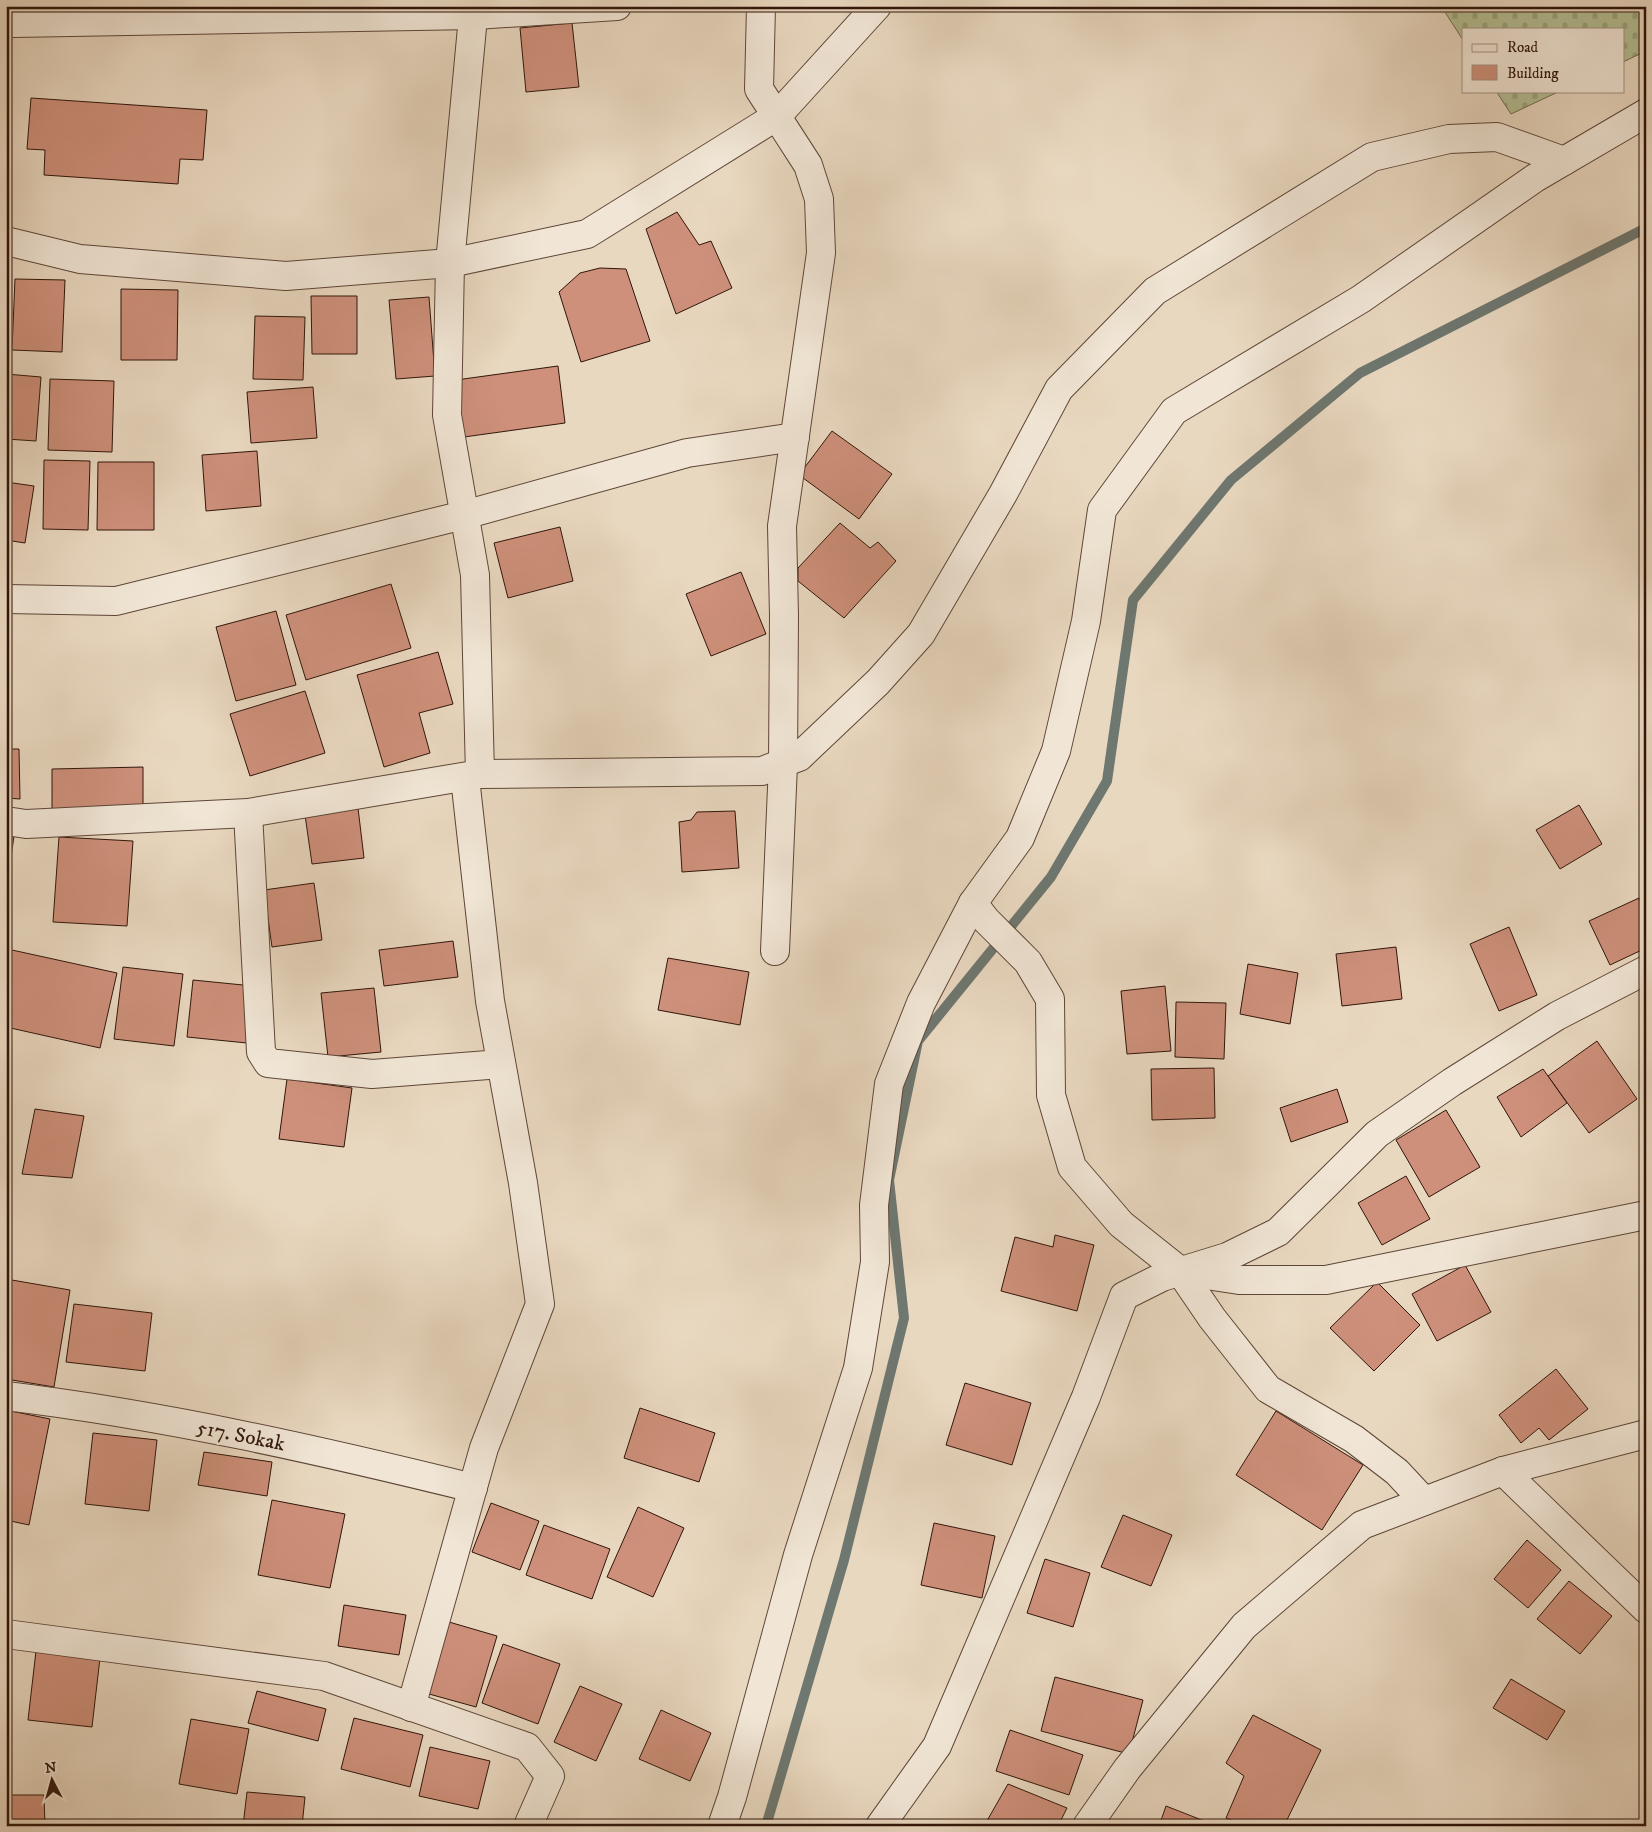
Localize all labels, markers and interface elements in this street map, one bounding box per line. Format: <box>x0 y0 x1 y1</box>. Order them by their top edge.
legend <box>1462 28 1624 92</box>
text: Road <box>1507 38 1539 57</box>
text: Building <box>1507 64 1559 83</box>
street label: 517. Sokak <box>194 1415 288 1457</box>
north arrow <box>28 1754 78 1804</box>
text: N <box>44 1758 58 1778</box>

